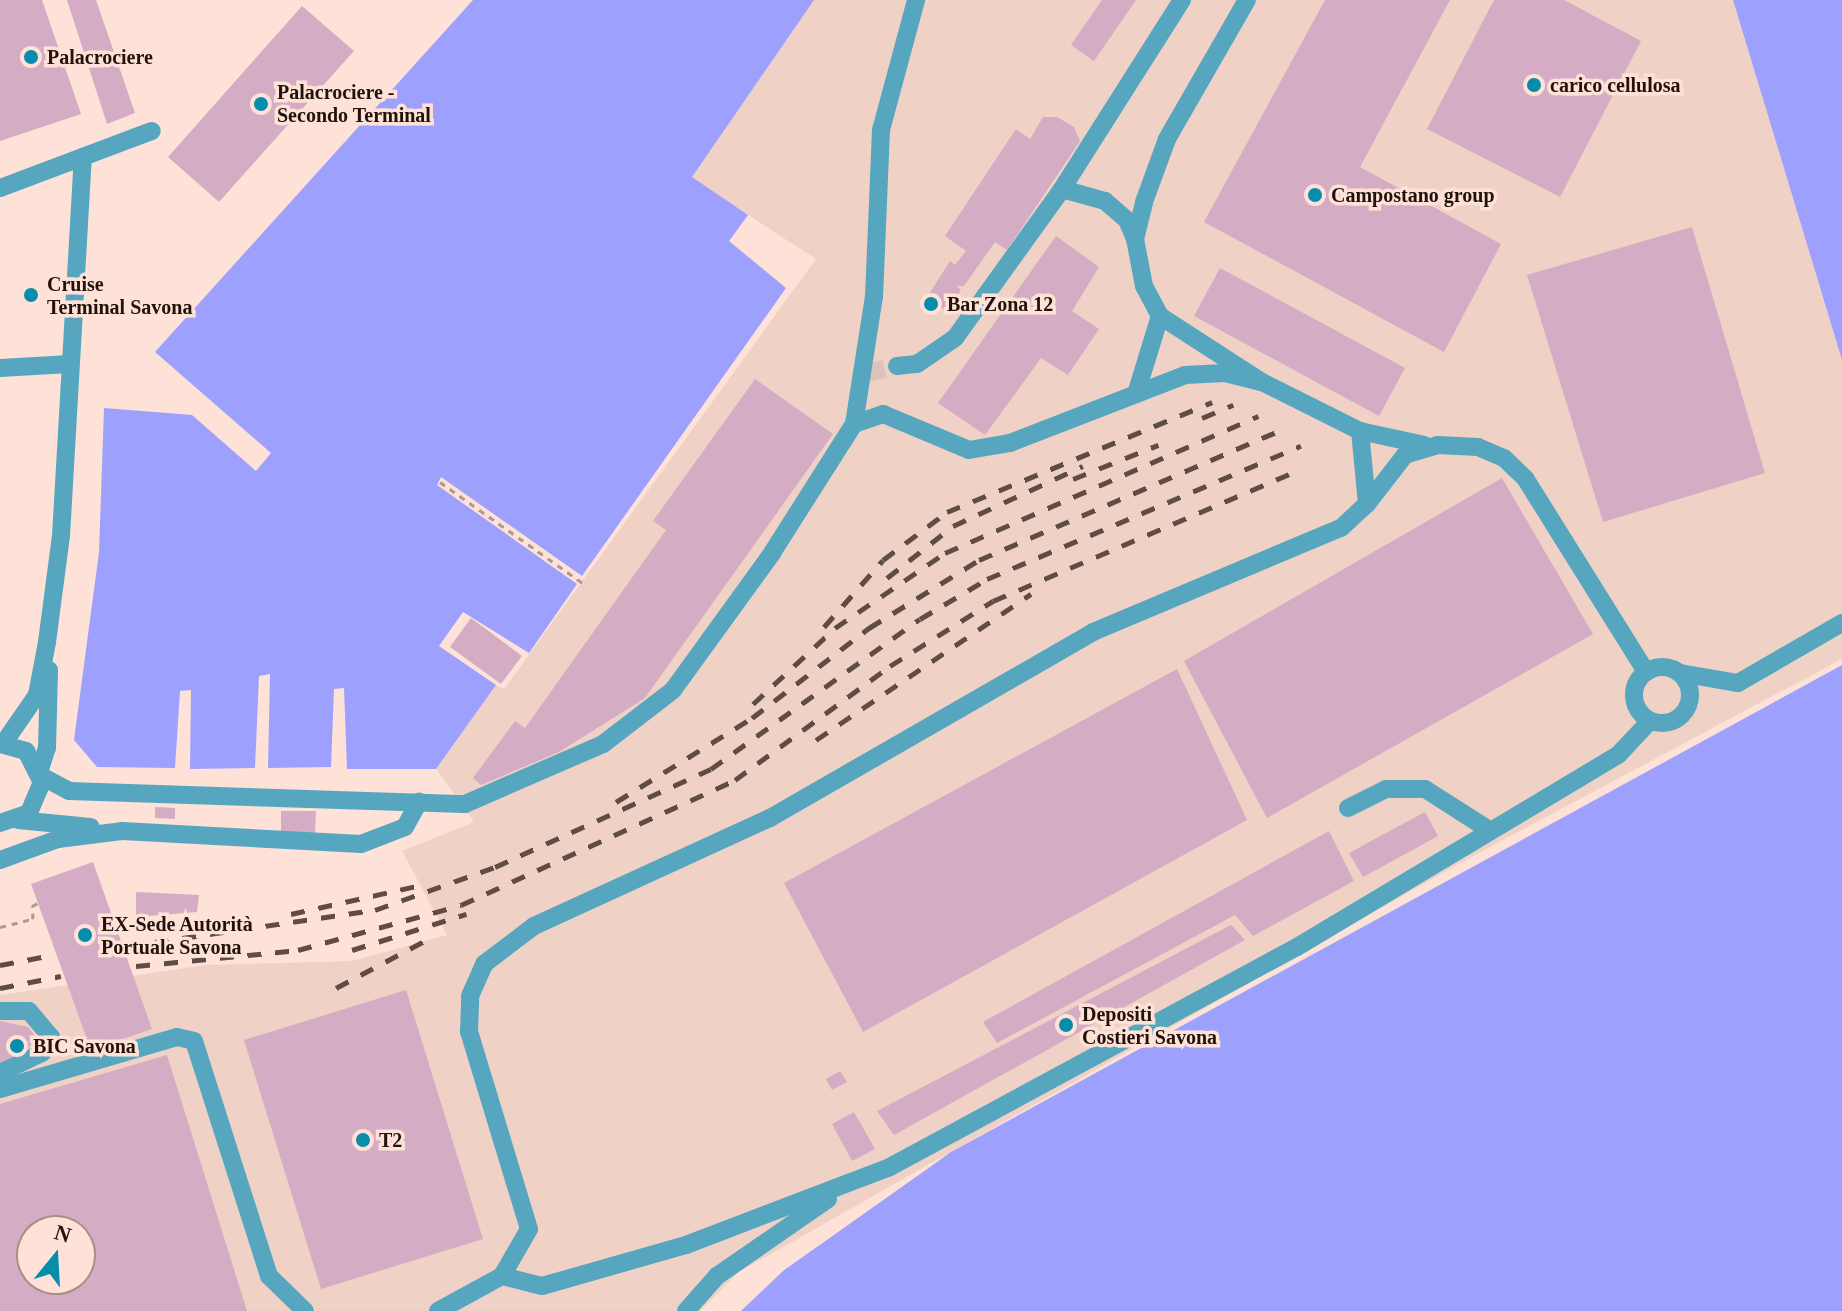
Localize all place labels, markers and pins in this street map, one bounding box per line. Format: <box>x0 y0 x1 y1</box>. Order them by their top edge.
place label: Palacrociere <box>47 45 153 69</box>
marker: Palacrociere <box>22 48 40 66</box>
place label: carico cellulosa <box>1550 73 1681 97</box>
marker: carico cellulosa <box>1525 76 1543 94</box>
place label: Palacrociere - Secondo Terminal <box>277 80 431 127</box>
marker: Palacrociere - Secondo Terminal <box>252 95 270 113</box>
place label: Campostano group <box>1331 183 1495 207</box>
marker: Campostano group <box>1306 186 1324 204</box>
place label: Cruise Terminal Savona <box>47 272 192 319</box>
marker: Cruise Terminal Savona <box>22 286 40 304</box>
place label: Bar Zona 12 <box>947 292 1054 316</box>
marker: Bar Zona 12 <box>922 295 940 313</box>
place label: EX-Sede Autorità Portuale Savona <box>101 912 254 959</box>
marker: EX-Sede Autorità Portuale Savona <box>76 926 94 944</box>
place label: Depositi Costieri Savona <box>1082 1002 1217 1049</box>
marker: Depositi Costieri Savona <box>1057 1016 1075 1034</box>
place label: BIC Savona <box>33 1034 136 1058</box>
marker: BIC Savona <box>8 1037 26 1055</box>
place label: T2 <box>379 1128 402 1152</box>
marker: T2 <box>354 1131 372 1149</box>

